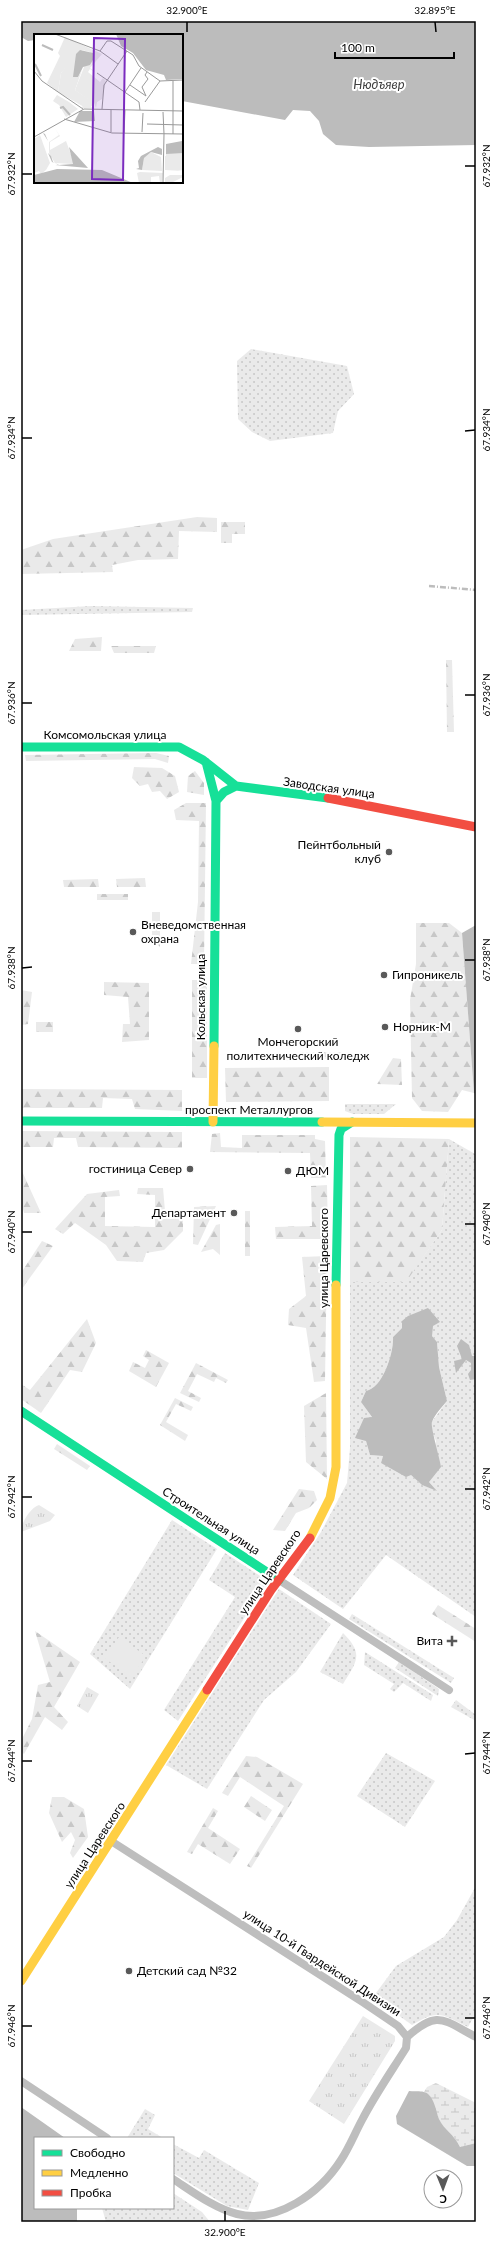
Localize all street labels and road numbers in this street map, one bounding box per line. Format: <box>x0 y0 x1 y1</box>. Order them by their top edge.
street label: Комсомольская улица <box>44 727 166 742</box>
street label: Заводская улица <box>282 774 376 801</box>
street label: Кольская улица <box>193 954 208 1040</box>
street label: проспект Металлургов <box>185 1102 313 1117</box>
street label: улица Царевского <box>316 1208 331 1308</box>
street label: Строительная улица <box>160 1483 263 1558</box>
street label: улица Царевского <box>235 1526 304 1617</box>
street label: улица Царевского <box>61 1798 128 1891</box>
street label: улица 10-й Гвардейской Дивизии <box>241 1906 404 2019</box>

